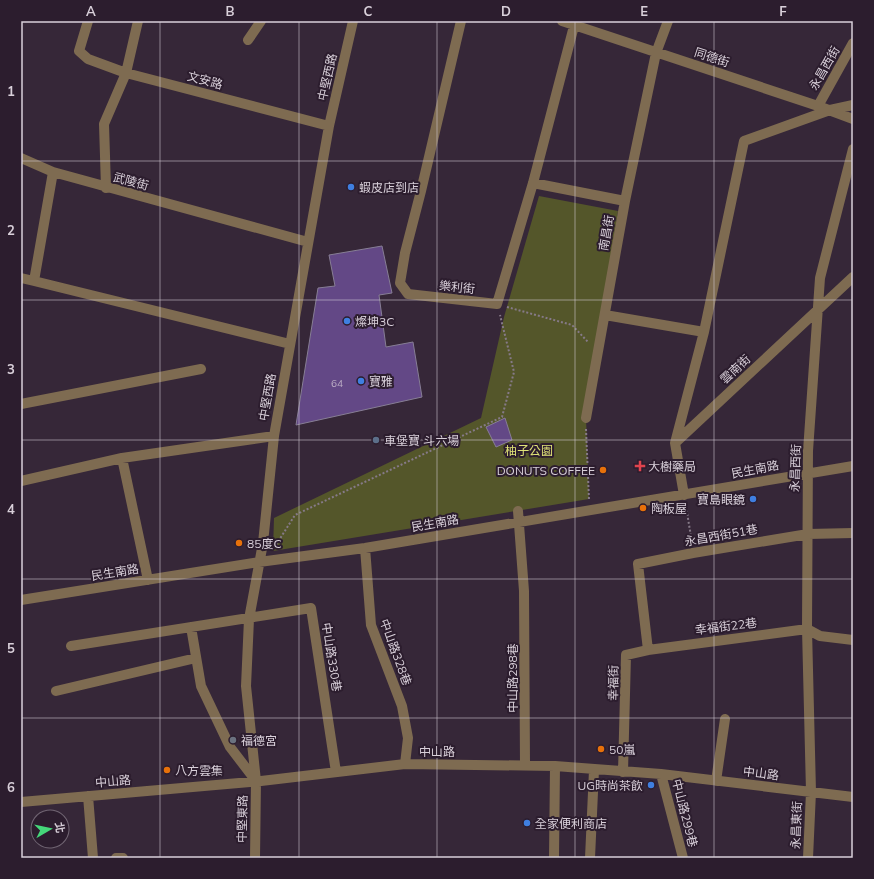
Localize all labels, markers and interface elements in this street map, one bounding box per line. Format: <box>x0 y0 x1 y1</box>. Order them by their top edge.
text: A <box>86 3 96 19</box>
text: B <box>226 3 235 19</box>
text: C <box>364 3 373 19</box>
text: D <box>501 3 511 19</box>
text: E <box>640 3 648 19</box>
text: F <box>779 3 787 19</box>
street label: 永昌西街 <box>806 43 842 93</box>
street label: 同德街 <box>693 44 731 70</box>
street label: 中堅西路 <box>314 52 340 102</box>
street label: 文安路 <box>186 68 224 92</box>
text: 1 <box>7 83 15 99</box>
street label: 武陵街 <box>112 169 150 193</box>
place label: 蝦皮店到店 <box>359 180 419 195</box>
marker: 蝦皮店到店 <box>346 182 356 192</box>
street label: 南昌街 <box>595 214 617 252</box>
text: 2 <box>7 222 15 238</box>
street label: 樂利街 <box>438 278 476 296</box>
place label: 燦坤3C <box>355 314 394 329</box>
marker: 燦坤3C <box>342 316 352 326</box>
street label: 雲南街 <box>717 351 753 387</box>
text: 3 <box>7 361 15 377</box>
street label: 中堅西路 <box>255 372 279 422</box>
place label: 寶雅 <box>369 374 393 389</box>
marker: 寶雅 <box>356 376 366 386</box>
house number: 64 <box>331 377 343 390</box>
place label: 車堡寶 斗六場 <box>384 433 459 448</box>
marker: 車堡寶 斗六場 <box>371 435 381 445</box>
park label: 柚子公園 <box>505 443 553 458</box>
street label: 永昌西街 <box>787 444 803 492</box>
street label: 民生南路 <box>730 457 780 481</box>
place label: 大樹藥局 <box>648 459 696 474</box>
marker: 大樹藥局 <box>635 461 645 471</box>
place label: DONUTS COFFEE <box>497 463 595 478</box>
marker: DONUTS COFFEE <box>598 465 608 475</box>
place label: 寶島眼鏡 <box>697 492 745 507</box>
marker: 寶島眼鏡 <box>748 494 758 504</box>
text: 4 <box>7 501 15 517</box>
place label: 陶板屋 <box>651 501 687 516</box>
marker: 陶板屋 <box>638 503 648 513</box>
street label: 民生南路 <box>410 511 460 535</box>
street label: 永昌西街51巷 <box>683 521 759 549</box>
place label: 85度C <box>247 536 282 551</box>
marker: 85度C <box>234 538 244 548</box>
street label: 民生南路 <box>90 561 140 583</box>
street label: 幸福街22巷 <box>694 615 758 637</box>
street label: 中山路328巷 <box>377 617 415 687</box>
street label: 中山路330巷 <box>319 621 345 693</box>
text: 5 <box>7 640 15 656</box>
street label: 中山路298巷 <box>505 643 520 713</box>
street label: 幸福街 <box>605 665 621 701</box>
place label: 福德宮 <box>241 733 277 748</box>
marker: 福德宮 <box>228 735 238 745</box>
place label: 50嵐 <box>609 742 635 757</box>
street label: 中山路 <box>419 744 455 759</box>
marker: 50嵐 <box>596 744 606 754</box>
place label: 八方雲集 <box>175 763 223 778</box>
street label: 中山路 <box>742 763 780 783</box>
marker: 八方雲集 <box>162 765 172 775</box>
street label: 中山路 <box>94 772 132 790</box>
street label: 中山路299巷 <box>669 777 701 849</box>
place label: UG時尚茶飲 <box>577 778 643 793</box>
text: 6 <box>7 779 15 795</box>
marker: UG時尚茶飲 <box>646 780 656 790</box>
street label: 中堅東路 <box>234 795 250 843</box>
street label: 永昌東街 <box>788 801 804 849</box>
north arrow <box>30 809 70 849</box>
place label: 全家便利商店 <box>535 816 607 831</box>
marker: 全家便利商店 <box>522 818 532 828</box>
text: 北 <box>52 821 68 834</box>

